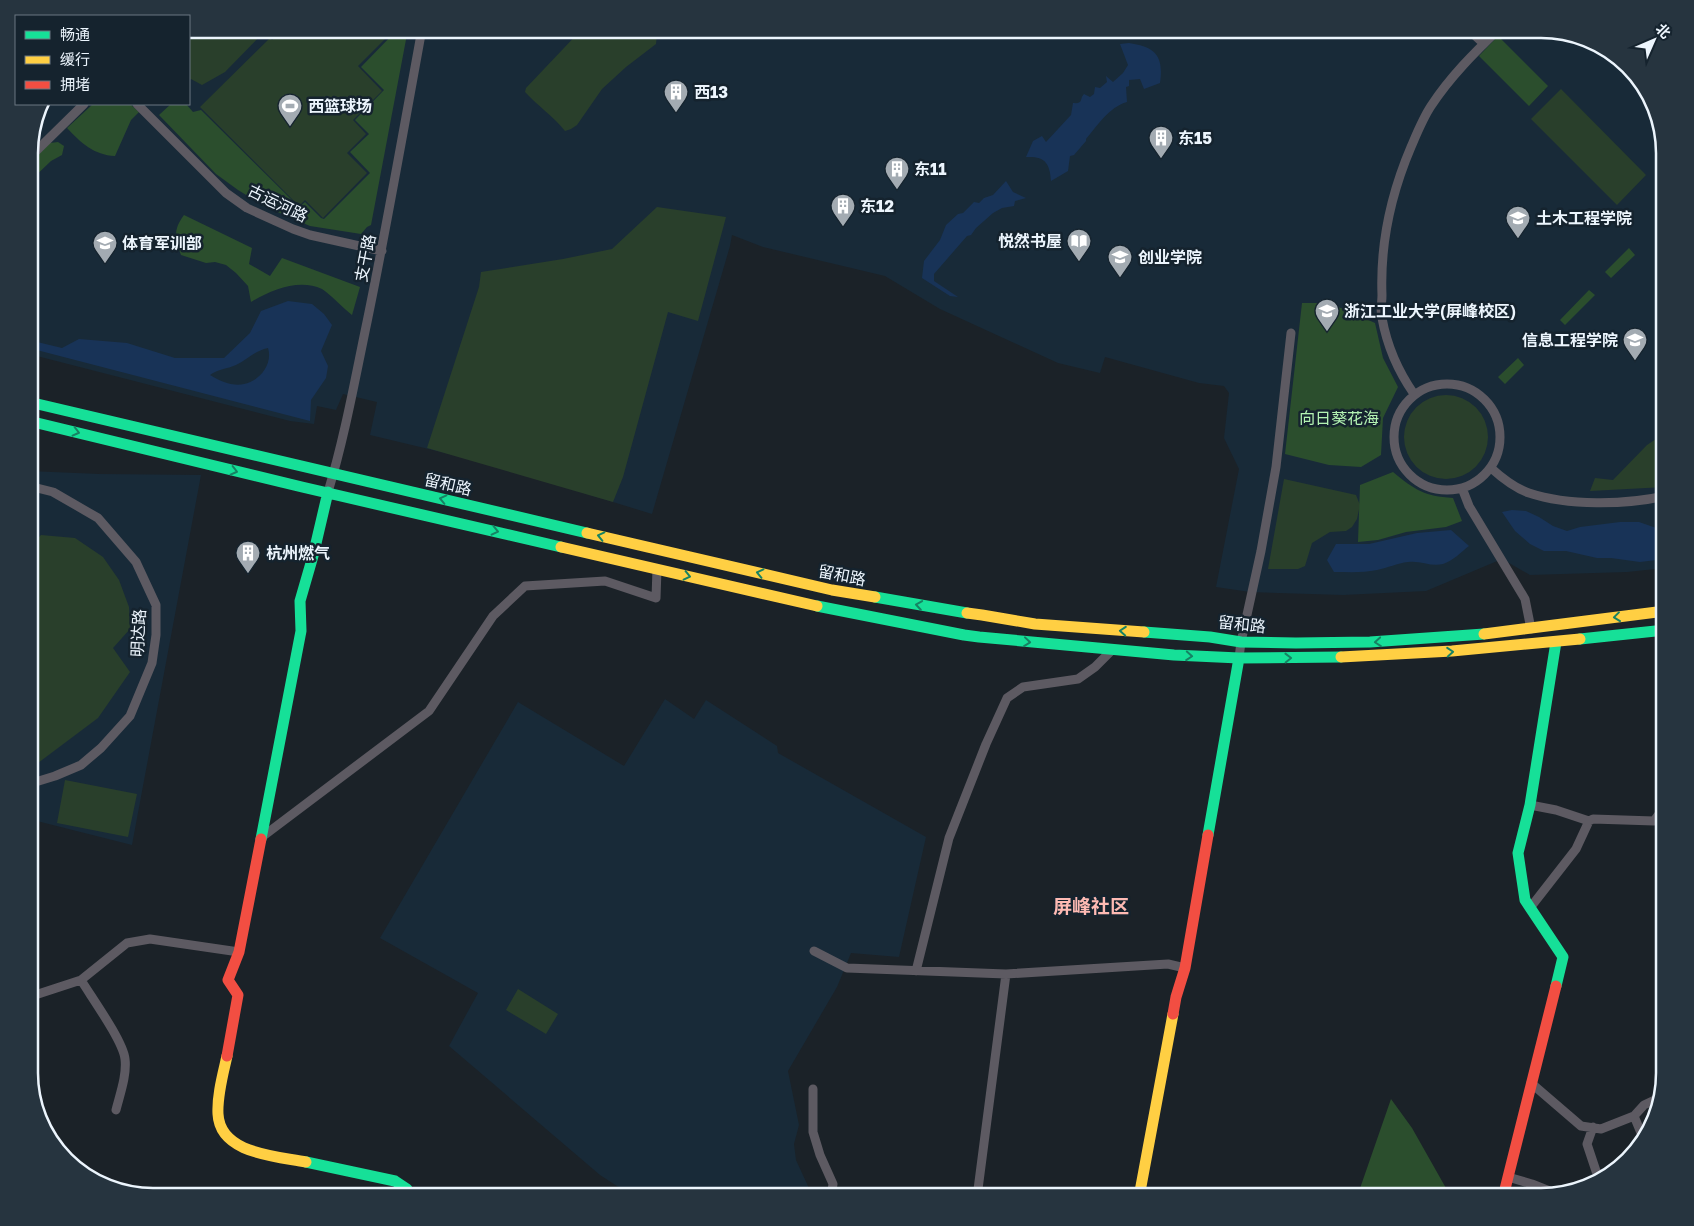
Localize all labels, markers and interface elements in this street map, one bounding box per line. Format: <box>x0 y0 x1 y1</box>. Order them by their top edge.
legend <box>15 15 190 105</box>
north arrow <box>1629 15 1679 65</box>
text: 北 <box>1653 19 1675 41</box>
text: 畅通 <box>60 25 90 43</box>
text: 缓行 <box>60 50 90 68</box>
text: 拥堵 <box>60 75 90 93</box>
building icon: 西13 <box>663 79 689 113</box>
place label: 西13 <box>694 82 728 102</box>
sports icon: 西篮球场 <box>277 93 303 127</box>
place label: 西篮球场 <box>308 96 372 116</box>
building icon: 东15 <box>1148 125 1174 159</box>
place label: 东15 <box>1178 128 1212 148</box>
building icon: 东11 <box>884 156 910 190</box>
place label: 东11 <box>914 159 946 179</box>
street label: 古运河路 <box>245 180 311 226</box>
building icon: 东12 <box>830 193 856 227</box>
place label: 东12 <box>860 196 894 216</box>
school or university icon: 土木工程学院 <box>1505 205 1531 239</box>
place label: 土木工程学院 <box>1536 208 1632 228</box>
library icon: 悦然书屋 <box>1066 228 1092 262</box>
school or university icon: 体育军训部 <box>92 230 118 264</box>
place label: 悦然书屋 <box>998 231 1062 251</box>
place label: 体育军训部 <box>122 233 202 253</box>
street label: 支干路 <box>351 233 379 283</box>
school or university icon: 创业学院 <box>1107 244 1133 278</box>
place label: 创业学院 <box>1138 247 1202 267</box>
school or university icon: 浙江工业大学(屏峰校区) <box>1314 298 1340 332</box>
place label: 浙江工业大学(屏峰校区) <box>1344 301 1516 321</box>
school or university icon: 信息工程学院 <box>1622 327 1648 361</box>
place label: 信息工程学院 <box>1522 330 1618 350</box>
park label: 向日葵花海 <box>1299 408 1379 428</box>
one-way arrow <box>72 426 81 437</box>
one-way arrow <box>230 465 238 475</box>
street label: 留和路 <box>422 469 474 499</box>
one-way arrow <box>439 494 448 505</box>
one-way arrow <box>490 525 499 536</box>
one-way arrow <box>597 531 606 542</box>
building icon: 杭州燃气 <box>235 540 261 574</box>
place label: 杭州燃气 <box>266 543 330 563</box>
street label: 留和路 <box>817 561 867 589</box>
one-way arrow <box>755 568 764 579</box>
one-way arrow <box>683 570 692 581</box>
one-way arrow <box>915 601 923 611</box>
street label: 明达路 <box>127 609 149 657</box>
one-way arrow <box>1613 611 1621 622</box>
street label: 留和路 <box>1217 612 1267 636</box>
one-way arrow <box>1118 626 1126 637</box>
one-way arrow <box>1023 636 1031 647</box>
one-way arrow <box>1374 636 1382 647</box>
one-way arrow <box>1447 647 1455 658</box>
one-way arrow <box>1185 650 1193 661</box>
one-way arrow <box>1284 652 1292 663</box>
district label: 屏峰社区 <box>1053 894 1129 917</box>

